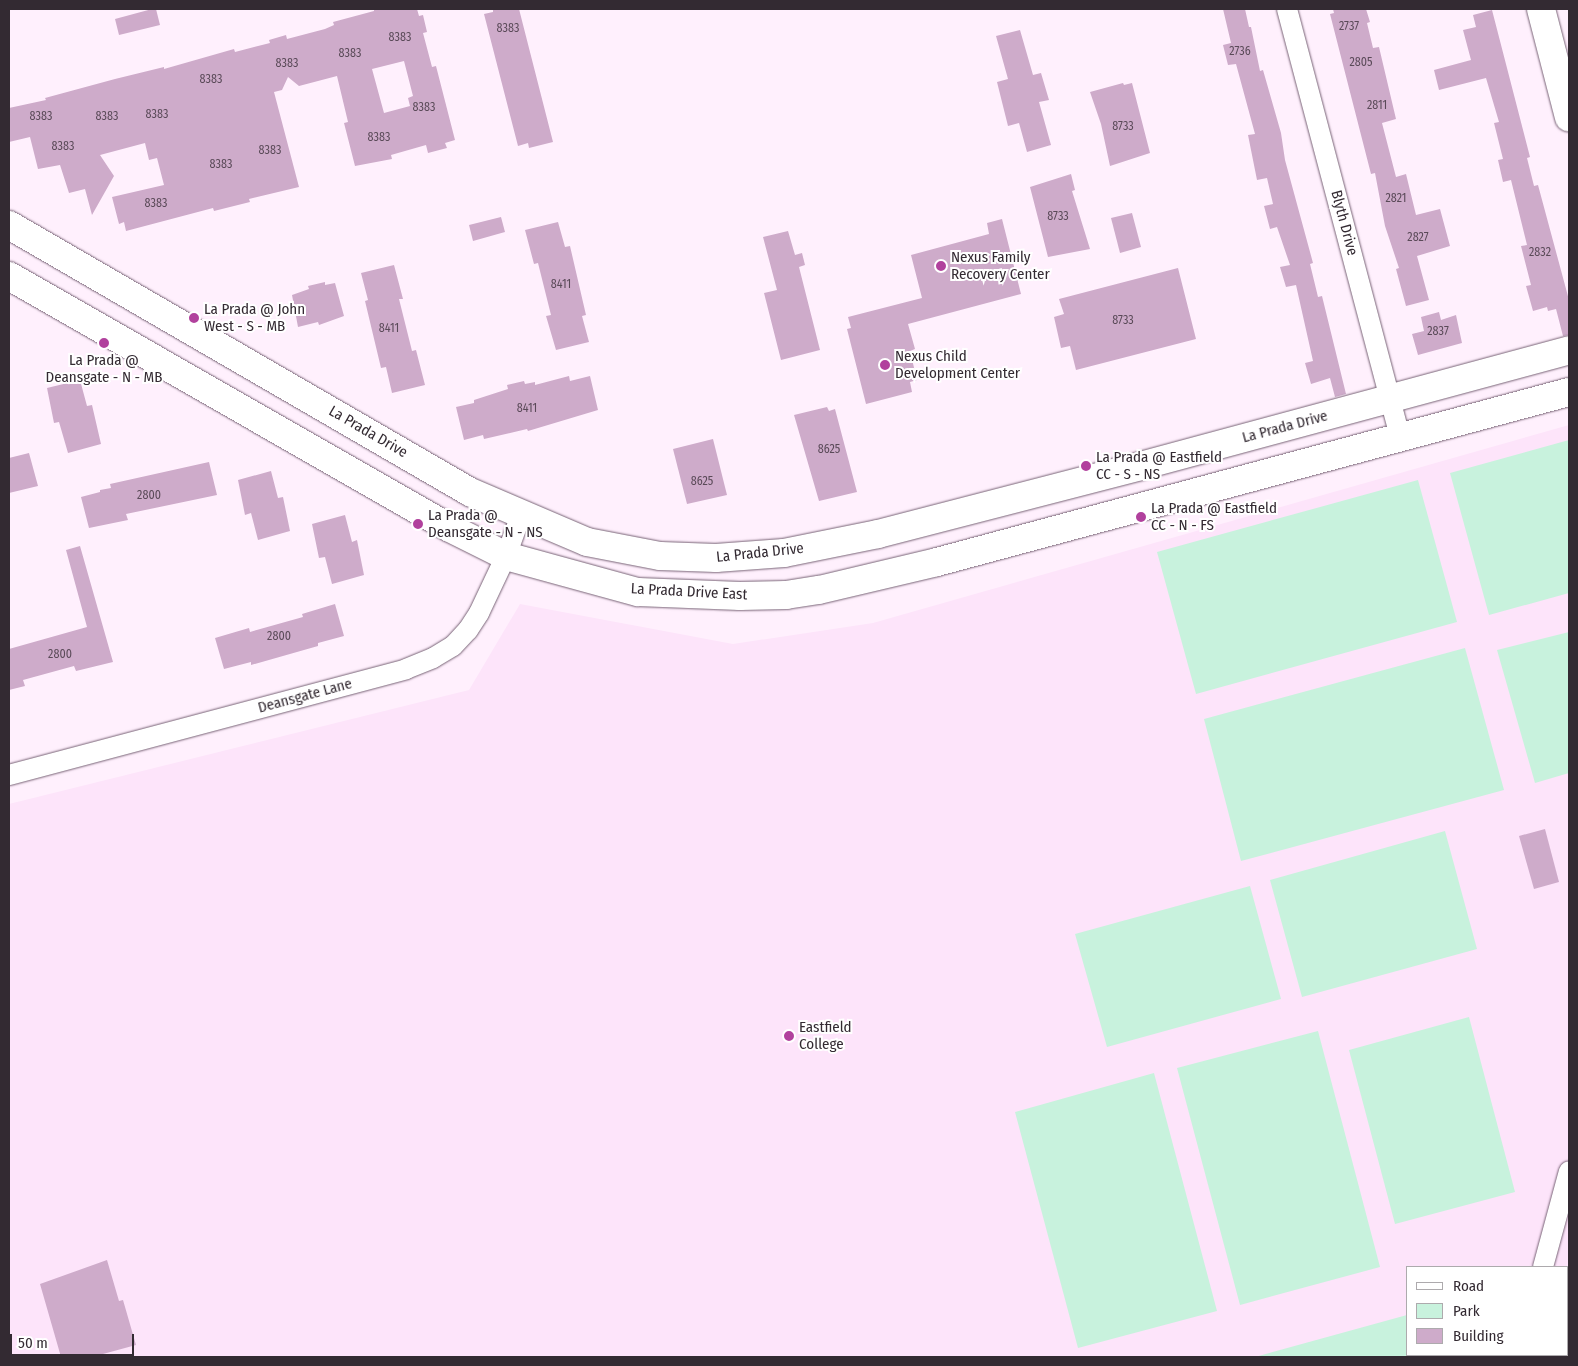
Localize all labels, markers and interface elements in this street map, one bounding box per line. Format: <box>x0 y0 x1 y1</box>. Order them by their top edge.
house number: 2737 <box>1339 20 1359 34</box>
house number: 8383 <box>497 22 519 36</box>
house number: 8383 <box>389 31 411 45</box>
house number: 2736 <box>1229 45 1251 59</box>
house number: 8383 <box>339 47 361 61</box>
house number: 2805 <box>1349 56 1373 70</box>
house number: 8383 <box>276 57 298 71</box>
house number: 8383 <box>200 73 222 87</box>
house number: 2811 <box>1367 99 1387 113</box>
house number: 8383 <box>413 101 435 115</box>
house number: 8383 <box>146 108 168 122</box>
house number: 8383 <box>30 110 52 124</box>
house number: 8383 <box>96 110 118 124</box>
house number: 8733 <box>1112 120 1134 134</box>
house number: 8383 <box>368 131 390 145</box>
house number: 8383 <box>52 140 74 154</box>
house number: 8383 <box>259 144 281 158</box>
house number: 8383 <box>210 158 232 172</box>
street label: Blyth Drive <box>1327 188 1361 258</box>
house number: 2821 <box>1386 192 1406 206</box>
house number: 8383 <box>145 197 167 211</box>
house number: 8733 <box>1047 210 1069 224</box>
house number: 2827 <box>1407 231 1429 245</box>
house number: 2832 <box>1529 246 1551 260</box>
place label: Nexus Family Recovery Center <box>951 248 1050 283</box>
marker: Nexus Family Recovery Center <box>935 260 947 272</box>
house number: 8411 <box>551 278 571 292</box>
place label: La Prada @ John West - S - MB <box>204 300 305 335</box>
marker: La Prada @ John West - S - MB <box>188 312 200 324</box>
house number: 8733 <box>1112 314 1134 328</box>
house number: 8411 <box>379 322 399 336</box>
house number: 2837 <box>1427 325 1449 339</box>
marker: La Prada @ Deansgate - N - MB <box>98 337 110 349</box>
place label: Nexus Child Development Center <box>895 347 1020 382</box>
place label: La Prada @ Deansgate - N - MB <box>46 351 162 386</box>
marker: Nexus Child Development Center <box>879 359 891 371</box>
street label: La Prada Drive <box>326 402 410 462</box>
house number: 8411 <box>517 402 537 416</box>
street label: La Prada Drive <box>1240 407 1330 447</box>
house number: 8625 <box>818 443 840 457</box>
place label: La Prada @ Eastfield CC - S - NS <box>1096 448 1222 483</box>
marker: La Prada @ Eastfield CC - S - NS <box>1080 460 1092 472</box>
house number: 8625 <box>691 475 713 489</box>
house number: 2800 <box>137 489 161 503</box>
place label: La Prada @ Eastfield CC - N - FS <box>1151 499 1277 534</box>
place label: La Prada @ Deansgate - N - NS <box>428 506 543 541</box>
marker: La Prada @ Eastfield CC - N - FS <box>1135 511 1147 523</box>
marker: La Prada @ Deansgate - N - NS <box>412 518 424 530</box>
street label: La Prada Drive <box>715 539 805 567</box>
street label: La Prada Drive East <box>630 580 748 604</box>
house number: 2800 <box>267 630 291 644</box>
house number: 2800 <box>48 648 72 662</box>
street label: Deansgate Lane <box>256 675 354 717</box>
place label: Eastfield College <box>799 1018 852 1053</box>
marker: Eastfield College <box>783 1030 795 1042</box>
legend <box>1406 1266 1568 1356</box>
text: Road <box>1453 1277 1484 1295</box>
text: Park <box>1453 1302 1480 1320</box>
scale bar <box>12 1324 136 1356</box>
text: Building <box>1453 1327 1504 1345</box>
text: 50 m <box>18 1334 48 1352</box>

